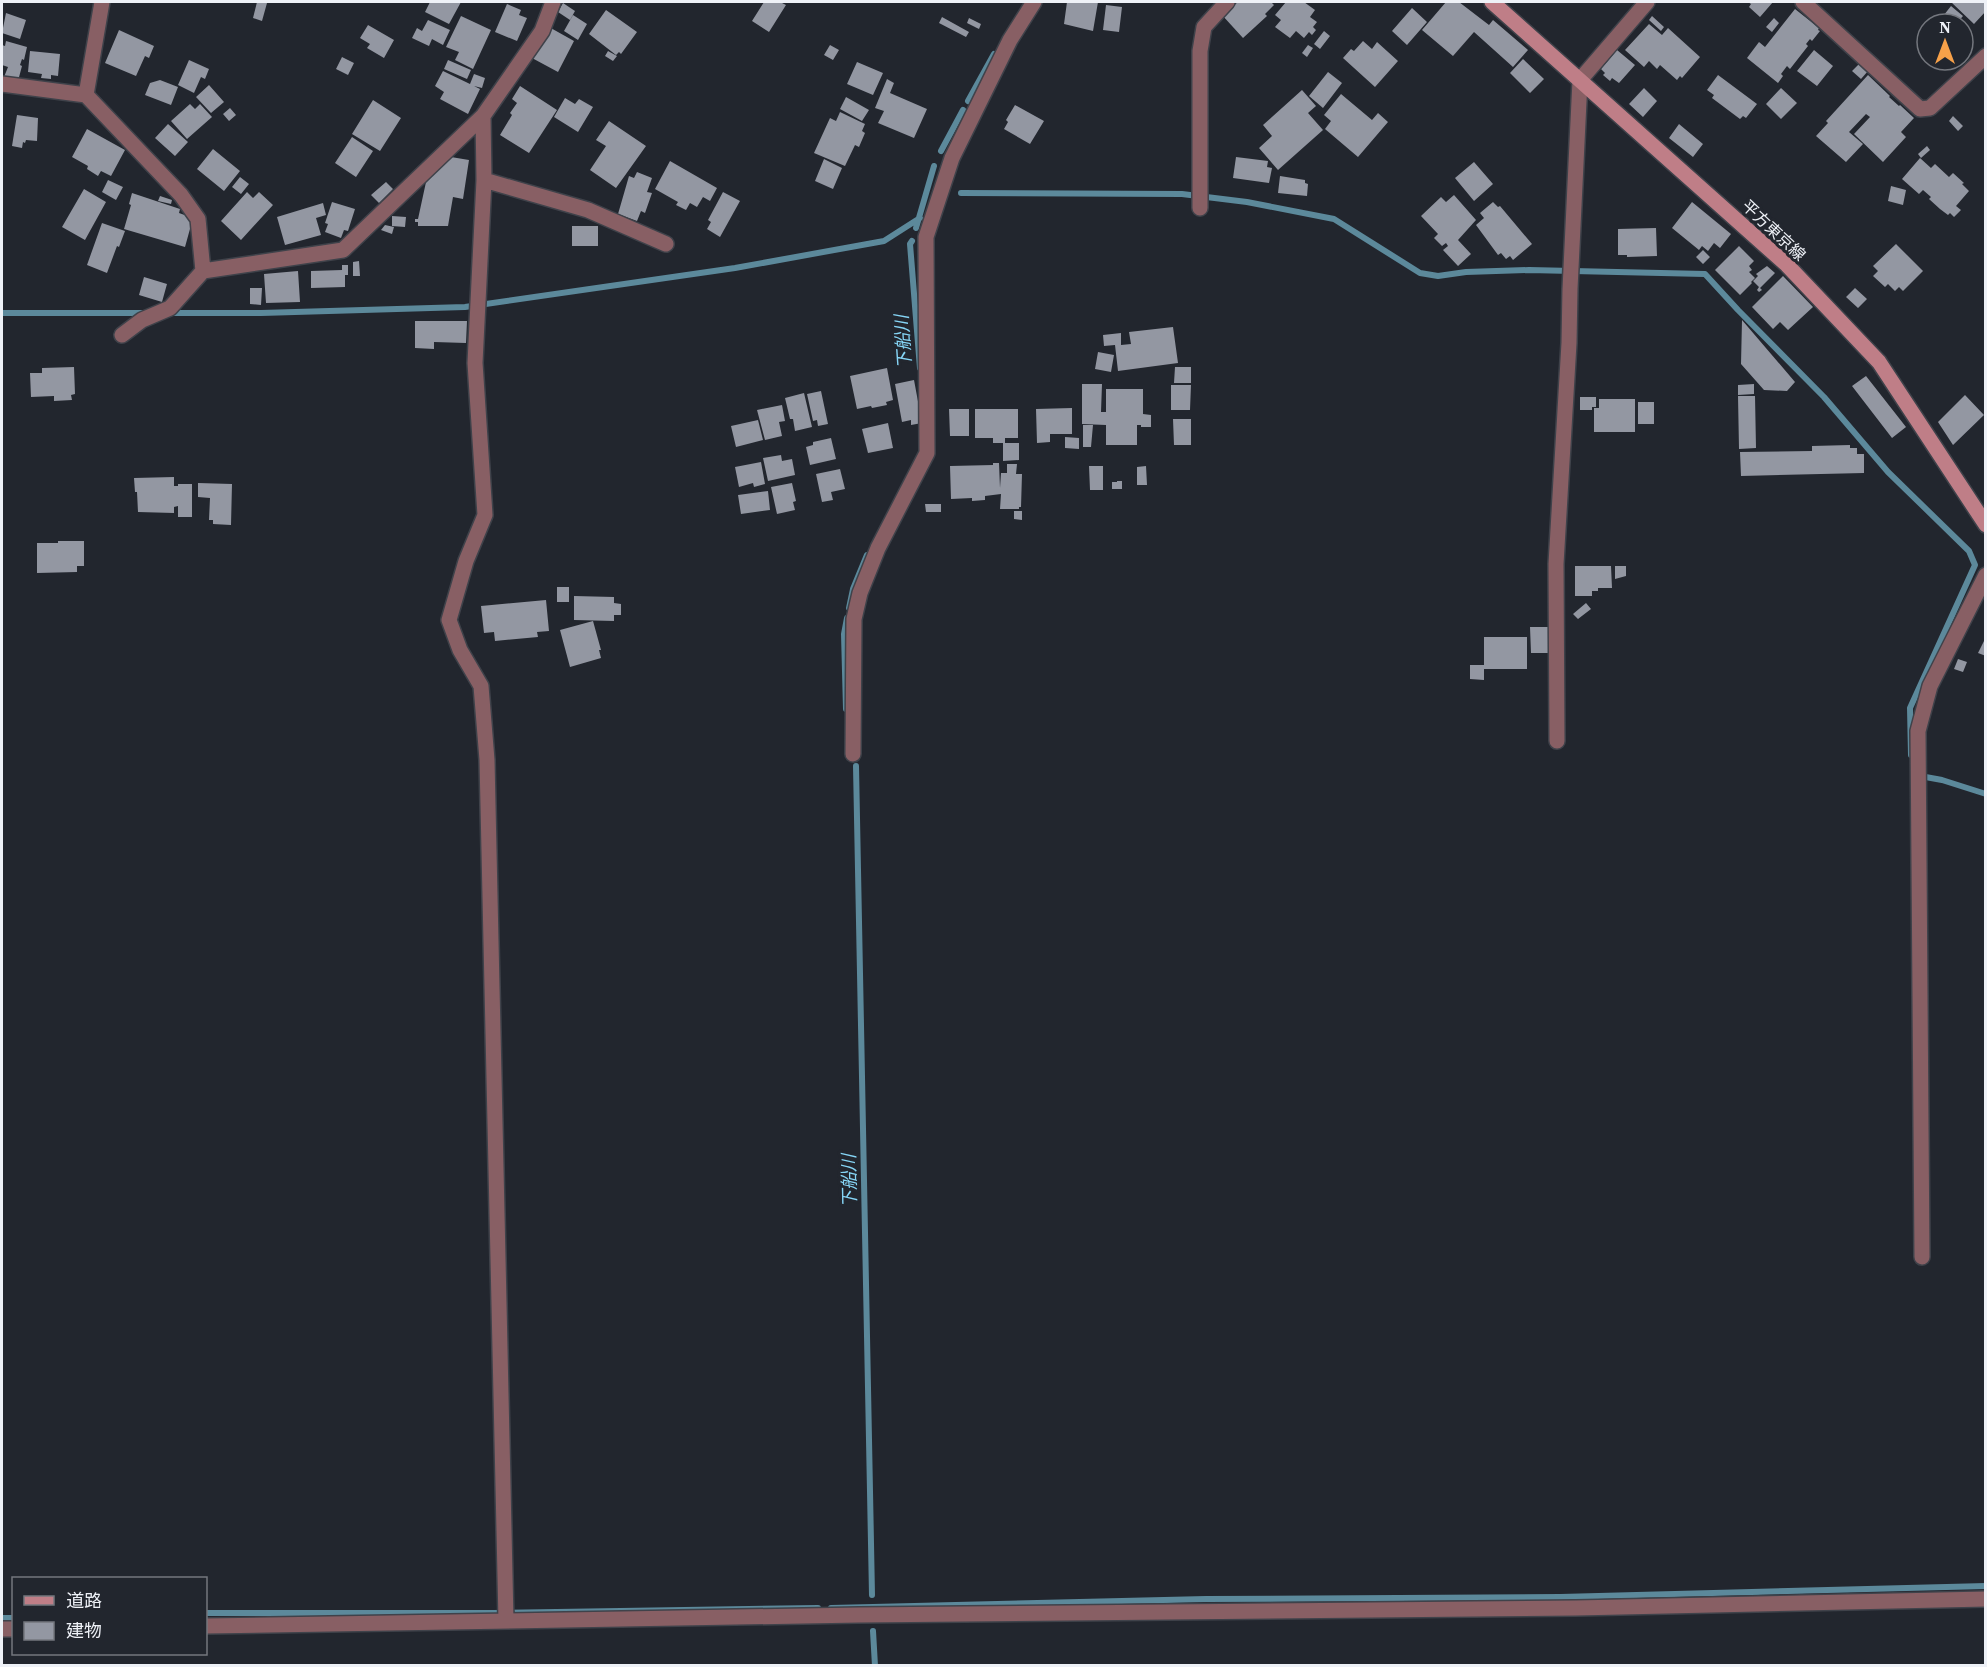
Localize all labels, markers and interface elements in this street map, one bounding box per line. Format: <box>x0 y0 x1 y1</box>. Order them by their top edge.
north arrow <box>1915 12 1975 72</box>
text: N <box>1939 16 1951 38</box>
street label: 平方東京線 <box>1737 195 1811 265</box>
water label: 下船川 <box>889 312 917 370</box>
water label: 下船川 <box>836 1152 862 1208</box>
legend <box>12 1577 207 1655</box>
text: 道路 <box>66 1588 102 1613</box>
text: 建物 <box>66 1618 102 1643</box>

